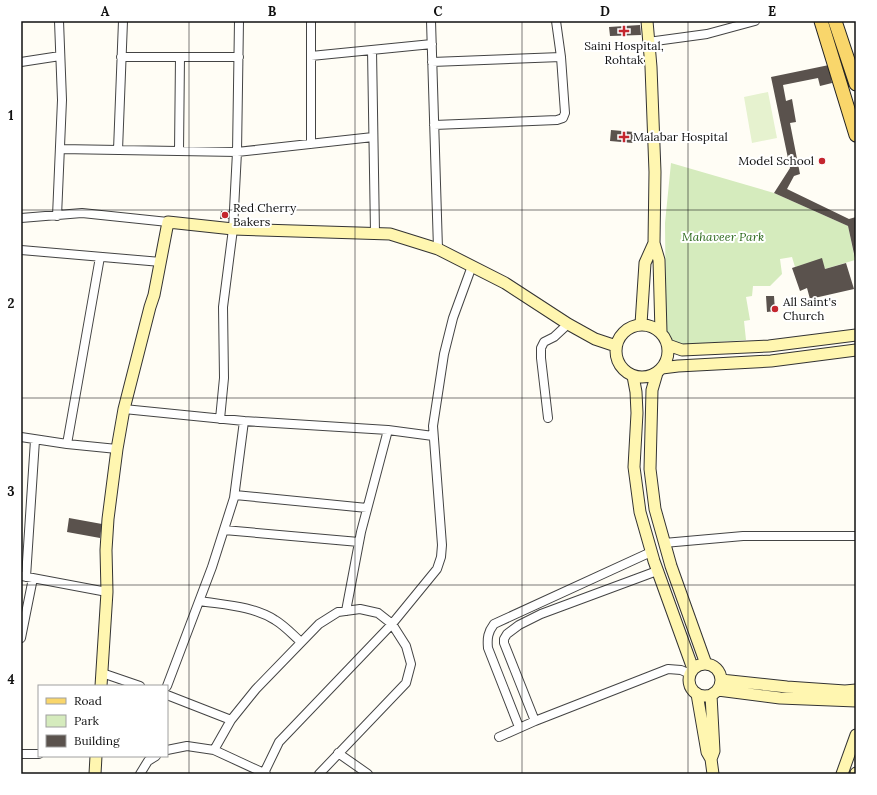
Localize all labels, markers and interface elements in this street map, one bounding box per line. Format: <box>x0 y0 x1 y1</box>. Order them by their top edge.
text: A <box>101 3 110 20</box>
text: B <box>268 3 277 20</box>
text: C <box>434 3 443 20</box>
text: D <box>600 3 610 20</box>
text: E <box>768 3 776 20</box>
marker: Saini Hospital, Rohtak <box>618 25 630 37</box>
place label: Saini Hospital, Rohtak <box>584 38 664 67</box>
text: 1 <box>8 107 14 124</box>
place label: Malabar Hospital <box>633 129 728 144</box>
marker: Malabar Hospital <box>618 131 630 143</box>
place label: Model School <box>738 153 814 168</box>
marker: Model School <box>817 156 827 166</box>
place label: Red Cherry Bakers <box>233 200 297 229</box>
marker: Red Cherry Bakers <box>220 210 230 220</box>
park label: Mahaveer Park <box>682 229 764 244</box>
place label: All Saint's Church <box>782 294 837 323</box>
text: 2 <box>8 295 15 312</box>
marker: All Saint's Church <box>770 304 780 314</box>
text: 3 <box>7 483 15 500</box>
text: 4 <box>7 671 15 688</box>
legend <box>38 685 168 757</box>
text: Road <box>74 693 102 708</box>
text: Park <box>74 713 100 728</box>
text: Building <box>74 733 120 748</box>

